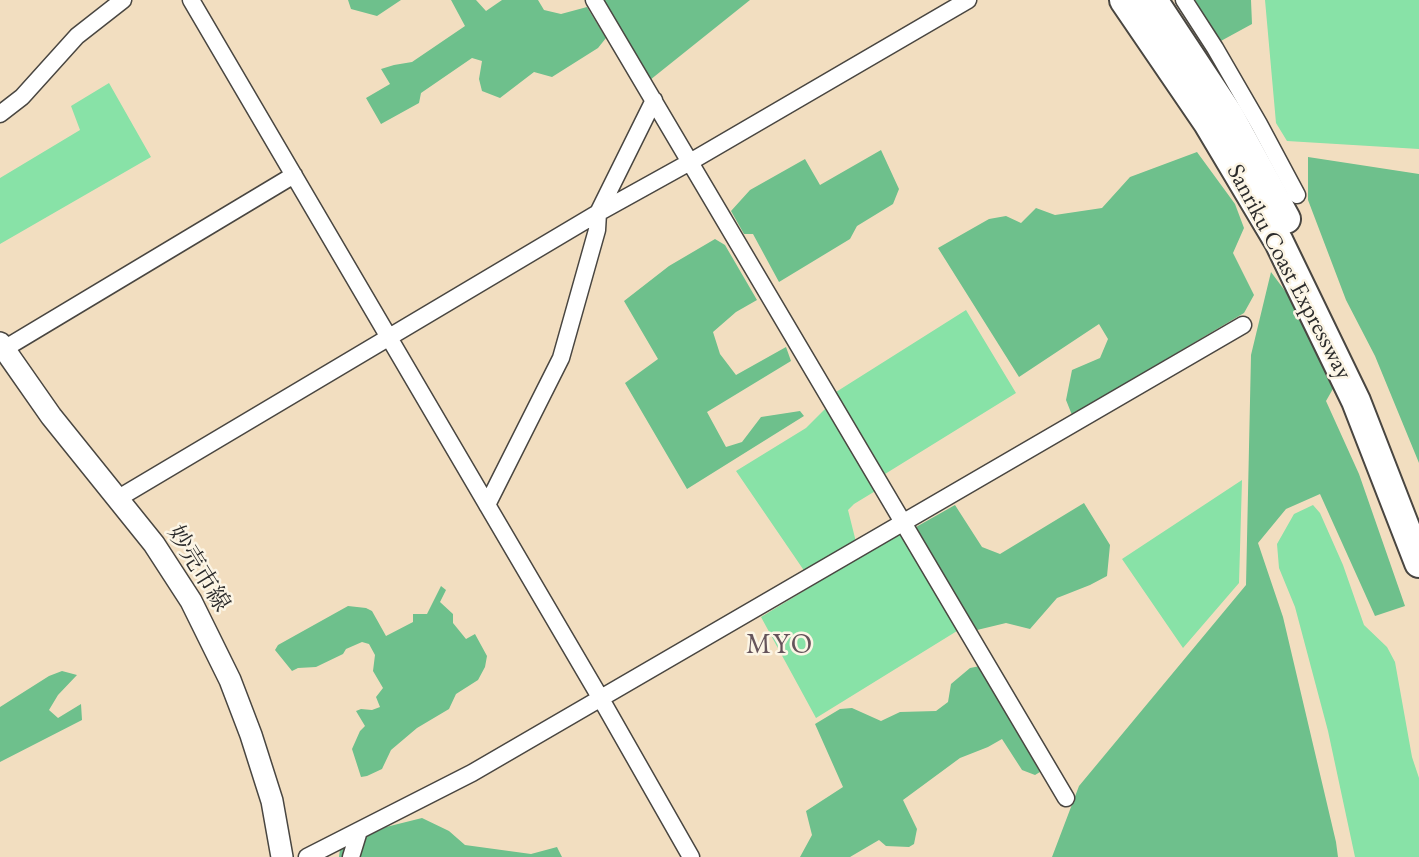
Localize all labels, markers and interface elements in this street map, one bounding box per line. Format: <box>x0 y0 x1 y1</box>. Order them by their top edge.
street label: Sanriku Coast Expressway <box>1220 160 1358 384</box>
street label: 妙売市線 <box>160 521 236 617</box>
district label: MYO <box>746 628 814 662</box>

